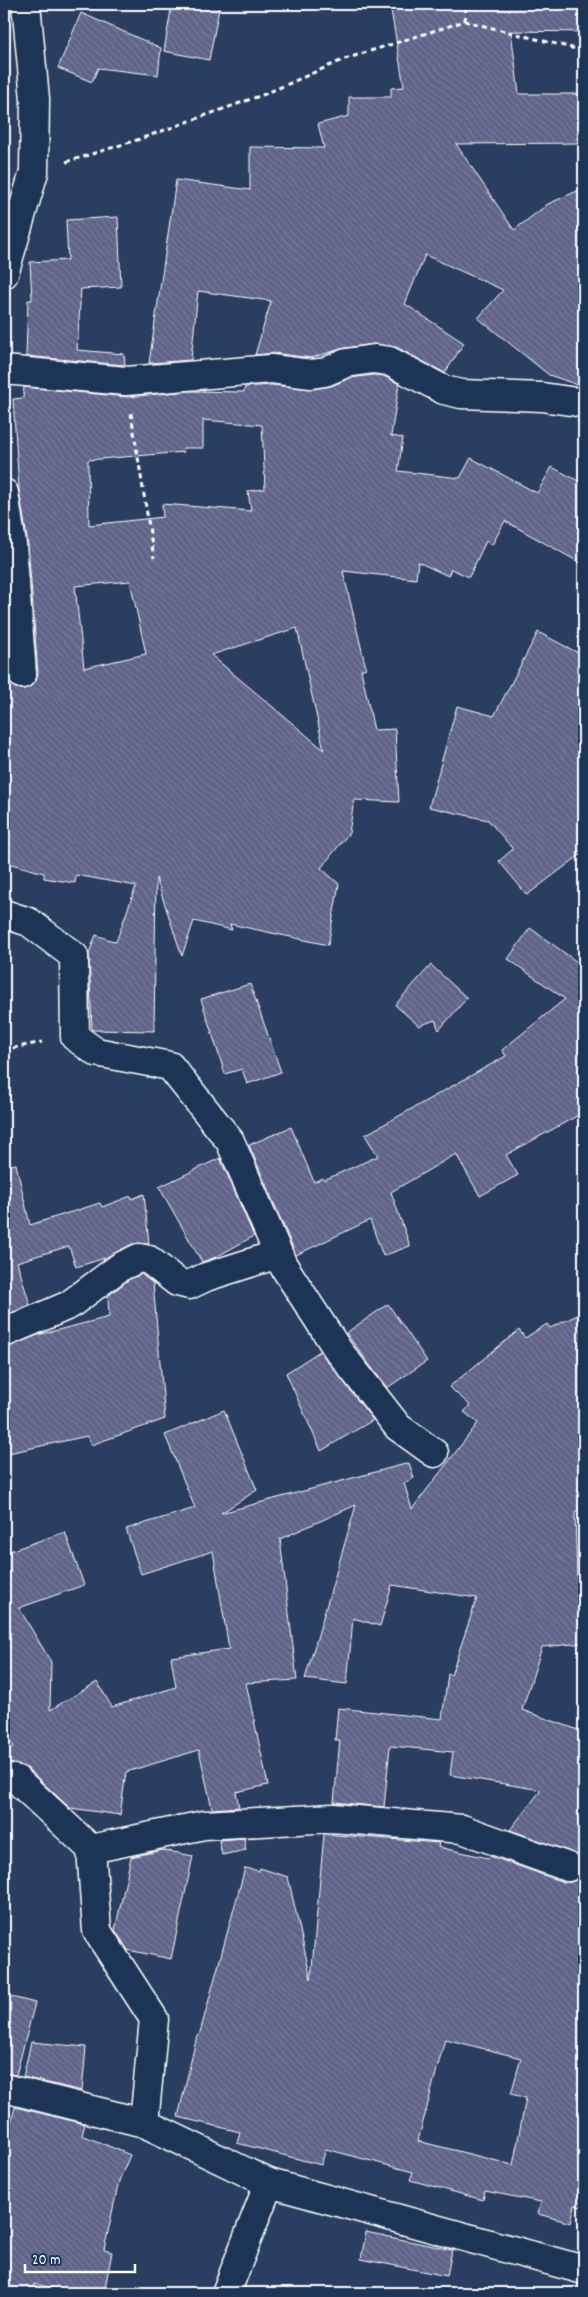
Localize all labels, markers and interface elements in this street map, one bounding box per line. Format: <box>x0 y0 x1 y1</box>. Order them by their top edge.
scale bar <box>25 2242 135 2274</box>
text: 20 m <box>32 2250 60 2272</box>

